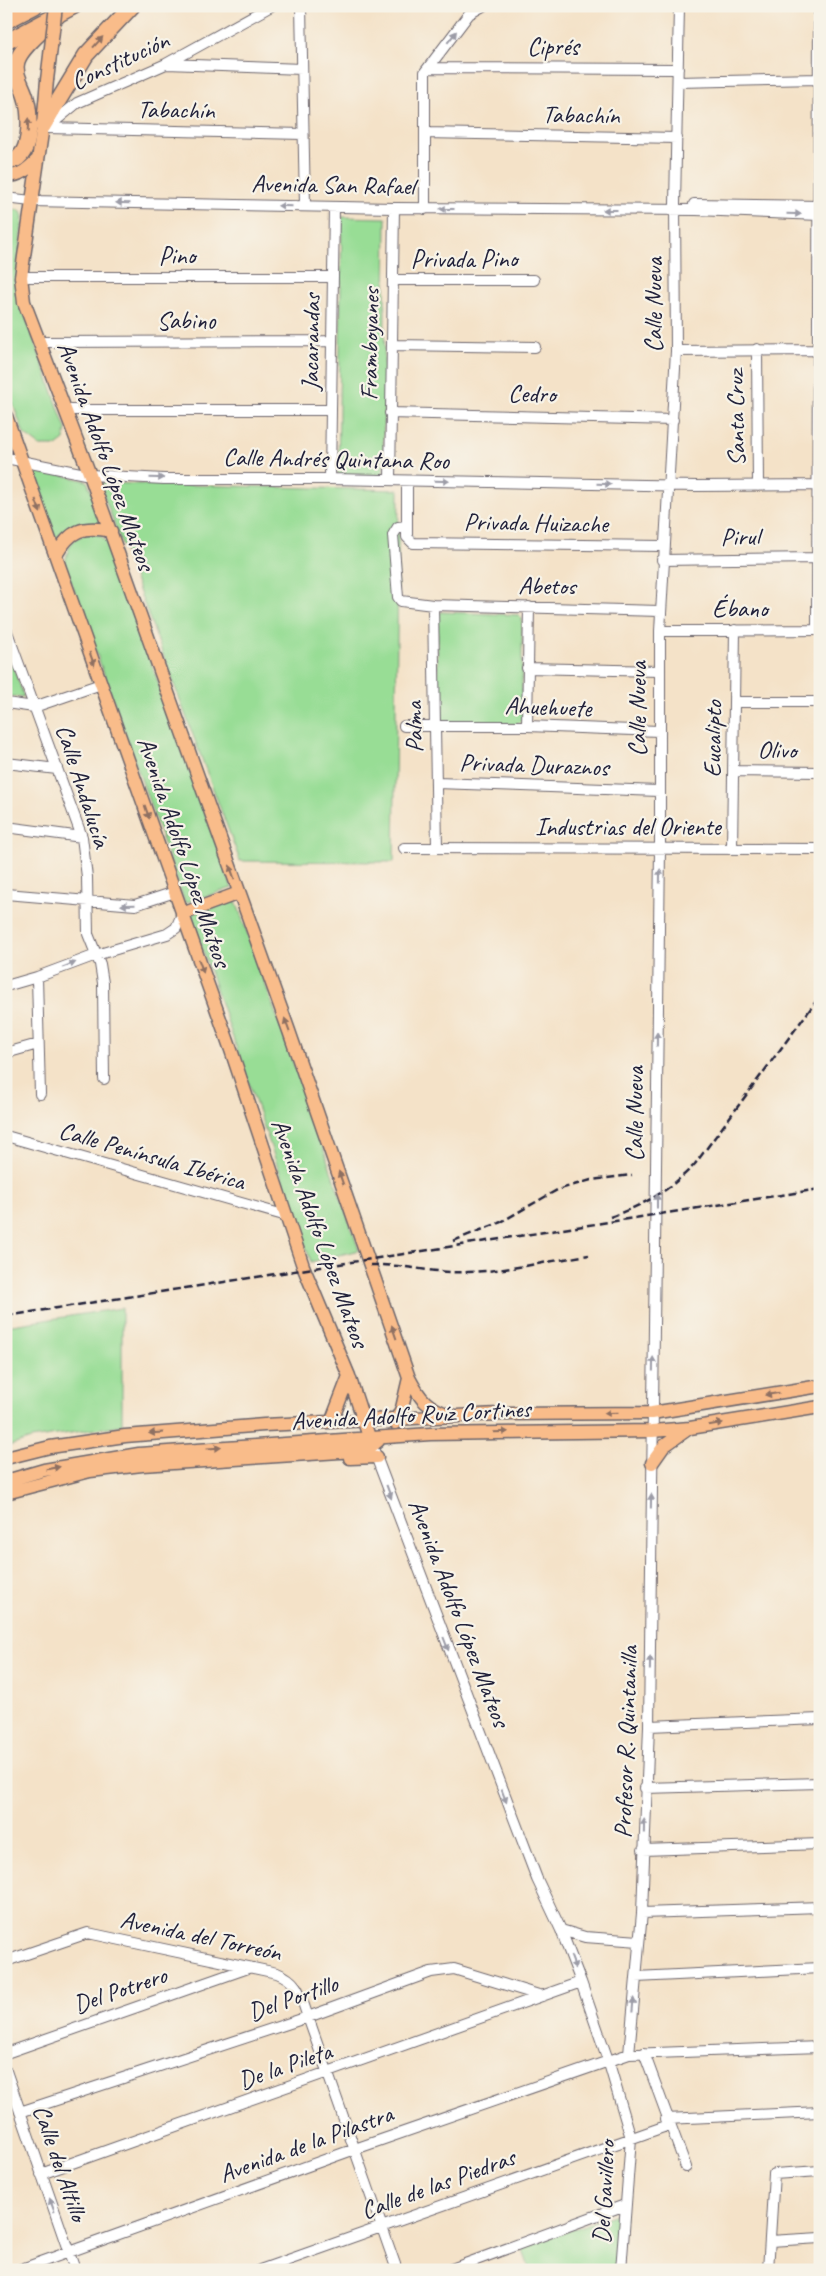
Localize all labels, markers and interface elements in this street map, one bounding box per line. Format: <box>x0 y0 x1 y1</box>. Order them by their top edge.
street label: Constitución <box>66 24 175 98</box>
one-way arrow <box>446 31 457 44</box>
street label: Ciprés <box>527 31 581 63</box>
one-way arrow <box>92 36 104 48</box>
street label: Tabachín <box>137 93 216 127</box>
street label: Tabachín <box>542 98 621 132</box>
one-way arrow <box>25 117 33 133</box>
street label: Avenida San Rafael <box>251 168 420 203</box>
one-way arrow <box>114 198 130 206</box>
one-way arrow <box>277 201 293 209</box>
one-way arrow <box>439 205 455 213</box>
one-way arrow <box>602 206 618 214</box>
one-way arrow <box>786 210 802 218</box>
street label: Pino <box>159 240 198 272</box>
street label: Privada Pino <box>411 243 520 275</box>
street label: Calle Nueva <box>638 255 670 353</box>
street label: Framboyanes <box>353 285 387 401</box>
street label: Jacarandas <box>294 291 328 392</box>
street label: Sabino <box>157 305 216 337</box>
street label: Avenida Adolfo López Mateos <box>50 337 163 577</box>
street label: Santa Cruz <box>719 366 753 467</box>
street label: Cedro <box>508 378 559 410</box>
street label: Calle Andrés Quintana Roo <box>223 441 450 477</box>
one-way arrow <box>149 475 165 483</box>
one-way arrow <box>434 477 450 485</box>
one-way arrow <box>596 481 612 489</box>
one-way arrow <box>34 499 42 514</box>
street label: Privada Huizache <box>464 506 610 540</box>
street label: Pirul <box>720 521 765 553</box>
street label: Abetos <box>518 570 578 603</box>
street label: Ébano <box>712 593 771 625</box>
one-way arrow <box>89 652 96 667</box>
street label: Calle Nueva <box>622 659 654 757</box>
street label: Ahuehuete <box>504 689 594 725</box>
street label: Palma <box>398 699 430 753</box>
street label: Eucalipto <box>696 699 730 778</box>
street label: Calle Andalucía <box>48 720 119 854</box>
street label: Avenida Adolfo López Mateos <box>130 733 239 974</box>
street label: Olivo <box>757 734 800 766</box>
street label: Privada Duraznos <box>459 746 611 784</box>
one-way arrow <box>144 805 151 820</box>
street label: Industrias del Oriente <box>535 811 723 843</box>
one-way arrow <box>228 864 236 879</box>
one-way arrow <box>656 868 664 884</box>
one-way arrow <box>120 901 136 909</box>
one-way arrow <box>198 958 205 973</box>
one-way arrow <box>62 961 77 969</box>
one-way arrow <box>283 1017 291 1032</box>
one-way arrow <box>653 1031 661 1047</box>
street label: Calle Nueva <box>619 1064 651 1162</box>
street label: Calle Península Ibérica <box>55 1114 251 1198</box>
street label: Avenida Adolfo López Mateos <box>264 1114 377 1354</box>
one-way arrow <box>337 1171 344 1186</box>
one-way arrow <box>653 1193 661 1209</box>
one-way arrow <box>390 1324 398 1339</box>
one-way arrow <box>649 1356 657 1372</box>
one-way arrow <box>763 1390 779 1398</box>
street label: Avenida Adolfo Ruíz Cortines <box>290 1393 534 1437</box>
one-way arrow <box>602 1409 618 1417</box>
one-way arrow <box>708 1419 724 1427</box>
one-way arrow <box>494 1428 510 1436</box>
one-way arrow <box>148 1430 164 1438</box>
one-way arrow <box>206 1443 222 1451</box>
one-way arrow <box>46 1464 62 1472</box>
one-way arrow <box>385 1485 393 1500</box>
one-way arrow <box>647 1492 655 1508</box>
street label: Avenida Adolfo López Mateos <box>401 1495 518 1734</box>
one-way arrow <box>442 1637 450 1652</box>
street label: Profesor R. Quintanilla <box>607 1643 645 1839</box>
one-way arrow <box>646 1655 654 1671</box>
one-way arrow <box>500 1789 508 1804</box>
one-way arrow <box>640 1817 648 1833</box>
street label: Avenida del Torreón <box>118 1903 285 1969</box>
one-way arrow <box>569 1955 577 1970</box>
street label: Del Potrero <box>69 1959 172 2021</box>
street label: Del Portillo <box>244 1967 343 2028</box>
one-way arrow <box>629 1997 637 2013</box>
street label: De la Pileta <box>234 2035 338 2097</box>
street label: Avenida de la Pilastra <box>215 2097 399 2190</box>
street label: Calle del Altillo <box>25 2101 96 2228</box>
street label: Del Gavillero <box>585 2136 623 2244</box>
street label: Calle de las Piedras <box>357 2140 522 2227</box>
one-way arrow <box>48 2198 55 2213</box>

